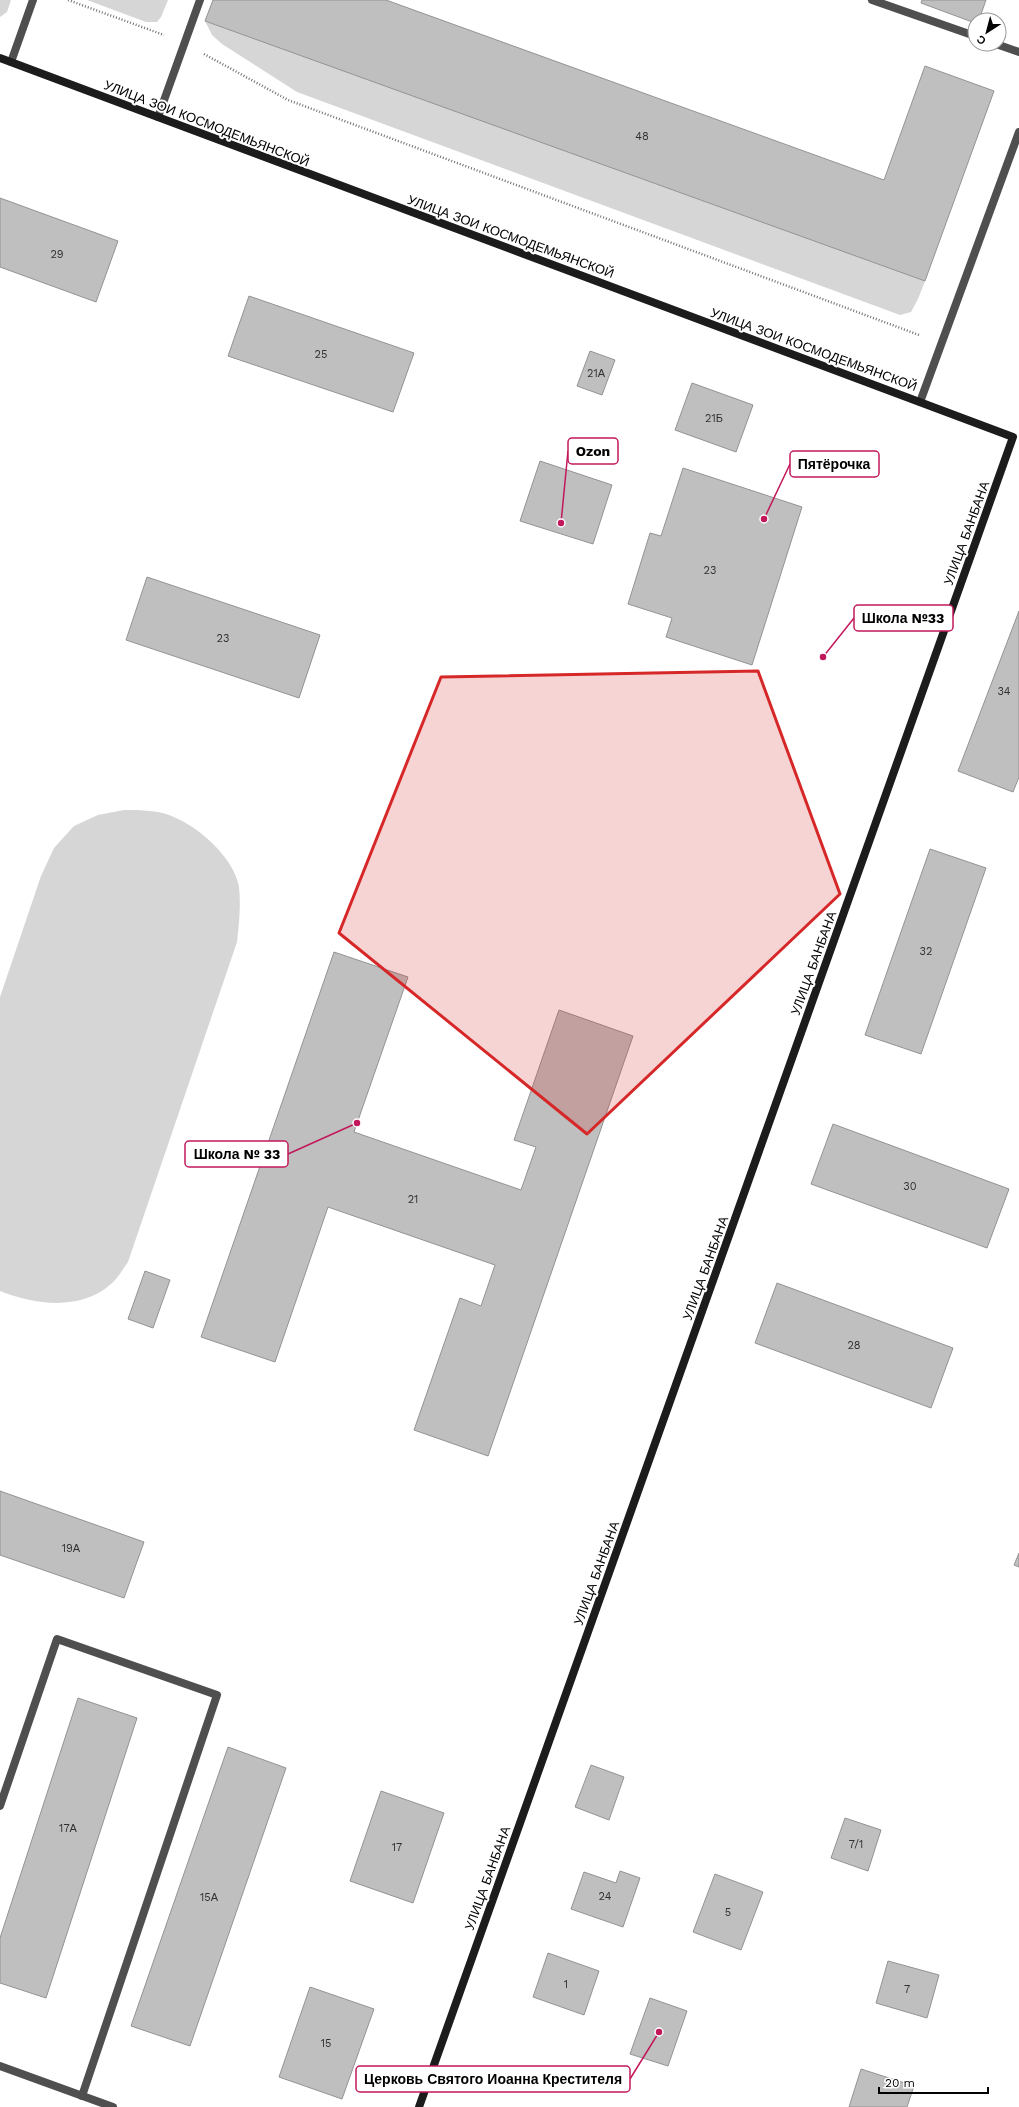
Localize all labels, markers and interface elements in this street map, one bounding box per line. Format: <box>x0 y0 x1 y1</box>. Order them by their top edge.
north arrow <box>967 12 1007 52</box>
text: С <box>974 32 988 47</box>
street label: УЛИЦА ЗОИ КОСМОДЕМЬЯНСКОЙ <box>102 77 312 170</box>
house number: 48 <box>635 130 649 143</box>
street label: УЛИЦА ЗОИ КОСМОДЕМЬЯНСКОЙ <box>405 192 616 281</box>
house number: 29 <box>50 248 64 261</box>
street label: УЛИЦА ЗОИ КОСМОДЕМЬЯНСКОЙ <box>708 305 919 394</box>
house number: 25 <box>315 348 327 361</box>
house number: 21А <box>587 367 606 380</box>
house number: 21Б <box>705 412 723 425</box>
callout: Ozon <box>568 438 618 464</box>
text: Ozon <box>576 443 610 459</box>
callout: Пятёрочка <box>790 451 879 477</box>
text: Пятёрочка <box>798 456 870 472</box>
street label: УЛИЦА БАНБАНА <box>941 479 992 587</box>
house number: 23 <box>704 564 716 577</box>
callout: Школа №33 <box>854 605 953 631</box>
text: Школа №33 <box>862 610 944 626</box>
house number: 23 <box>217 632 229 645</box>
house number: 34 <box>997 685 1011 698</box>
street label: УЛИЦА БАНБАНА <box>788 909 839 1017</box>
house number: 32 <box>920 945 932 958</box>
callout: Школа № 33 <box>185 1141 288 1167</box>
text: Школа № 33 <box>194 1146 280 1162</box>
house number: 30 <box>903 1180 917 1193</box>
house number: 21 <box>408 1193 418 1206</box>
street label: УЛИЦА БАНБАНА <box>680 1214 731 1322</box>
house number: 28 <box>847 1339 861 1352</box>
street label: УЛИЦА БАНБАНА <box>571 1519 622 1627</box>
house number: 19А <box>62 1542 81 1555</box>
house number: 17А <box>59 1822 78 1835</box>
street label: УЛИЦА БАНБАНА <box>462 1824 513 1932</box>
house number: 7/1 <box>849 1838 863 1851</box>
house number: 17 <box>392 1841 402 1854</box>
house number: 24 <box>599 1890 612 1903</box>
house number: 15А <box>200 1891 219 1904</box>
house number: 5 <box>725 1906 731 1919</box>
house number: 1 <box>564 1978 568 1991</box>
house number: 7 <box>904 1983 910 1996</box>
house number: 15 <box>321 2037 331 2050</box>
callout: Церковь Святого Иоанна Крестителя <box>356 2066 630 2092</box>
scale bar <box>879 2069 988 2095</box>
text: Церковь Святого Иоанна Крестителя <box>364 2071 622 2087</box>
text: 20 m <box>885 2076 915 2090</box>

